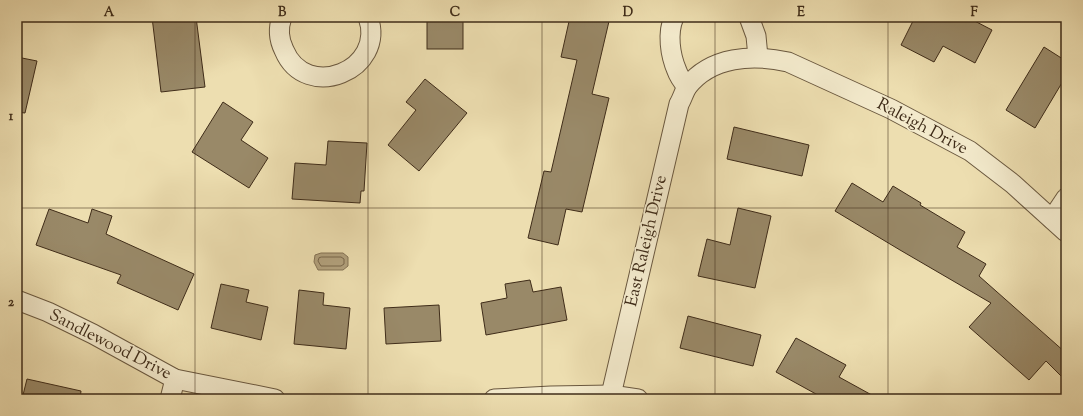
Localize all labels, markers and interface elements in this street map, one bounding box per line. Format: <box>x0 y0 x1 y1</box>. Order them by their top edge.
text: A <box>104 4 115 22</box>
text: B <box>278 4 287 22</box>
text: C <box>450 4 460 22</box>
text: D <box>623 4 633 22</box>
text: E <box>797 4 805 22</box>
text: F <box>970 4 978 22</box>
street label: Raleigh Drive <box>872 93 972 161</box>
text: 1 <box>9 108 14 126</box>
street label: East Raleigh Drive <box>620 173 674 309</box>
text: 2 <box>8 294 15 312</box>
street label: Sandlewood Drive <box>45 304 175 386</box>

